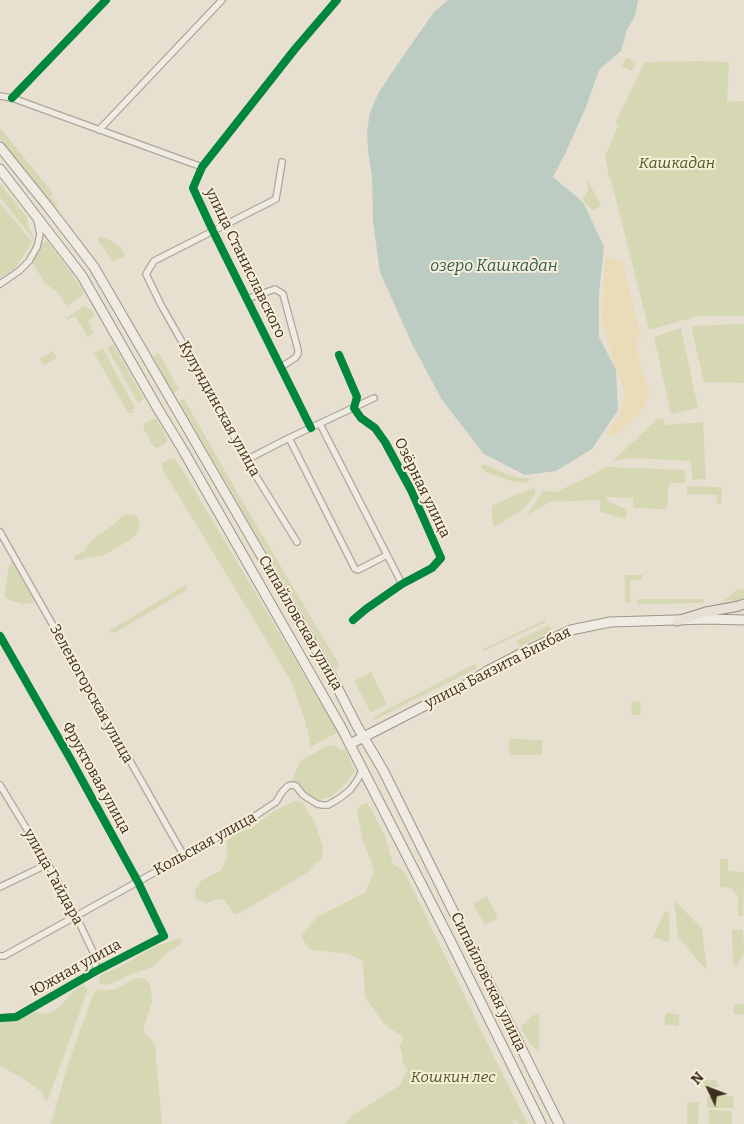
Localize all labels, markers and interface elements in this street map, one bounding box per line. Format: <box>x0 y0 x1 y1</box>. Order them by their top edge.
park label: Кашкадан <box>639 155 715 173</box>
street label: улица Станиславского <box>201 185 289 341</box>
water label: озеро Кашкадан <box>430 257 558 277</box>
street label: Кулундинская улица <box>174 338 264 480</box>
street label: Озёрная улица <box>390 435 454 541</box>
street label: Сипайловская улица <box>254 552 346 694</box>
street label: Зеленогорская улица <box>45 621 137 767</box>
street label: улица Баязита Бикбая <box>422 623 574 713</box>
street label: Фруктовая улица <box>58 719 134 837</box>
street label: Кольская улица <box>151 808 259 880</box>
street label: улица Гайдара <box>19 826 87 928</box>
street label: Сипайловская улица <box>446 909 530 1055</box>
street label: Южная улица <box>27 936 125 1000</box>
north arrow <box>684 1064 734 1114</box>
park label: Кошкин лес <box>411 1069 495 1087</box>
text: N <box>688 1069 708 1088</box>

